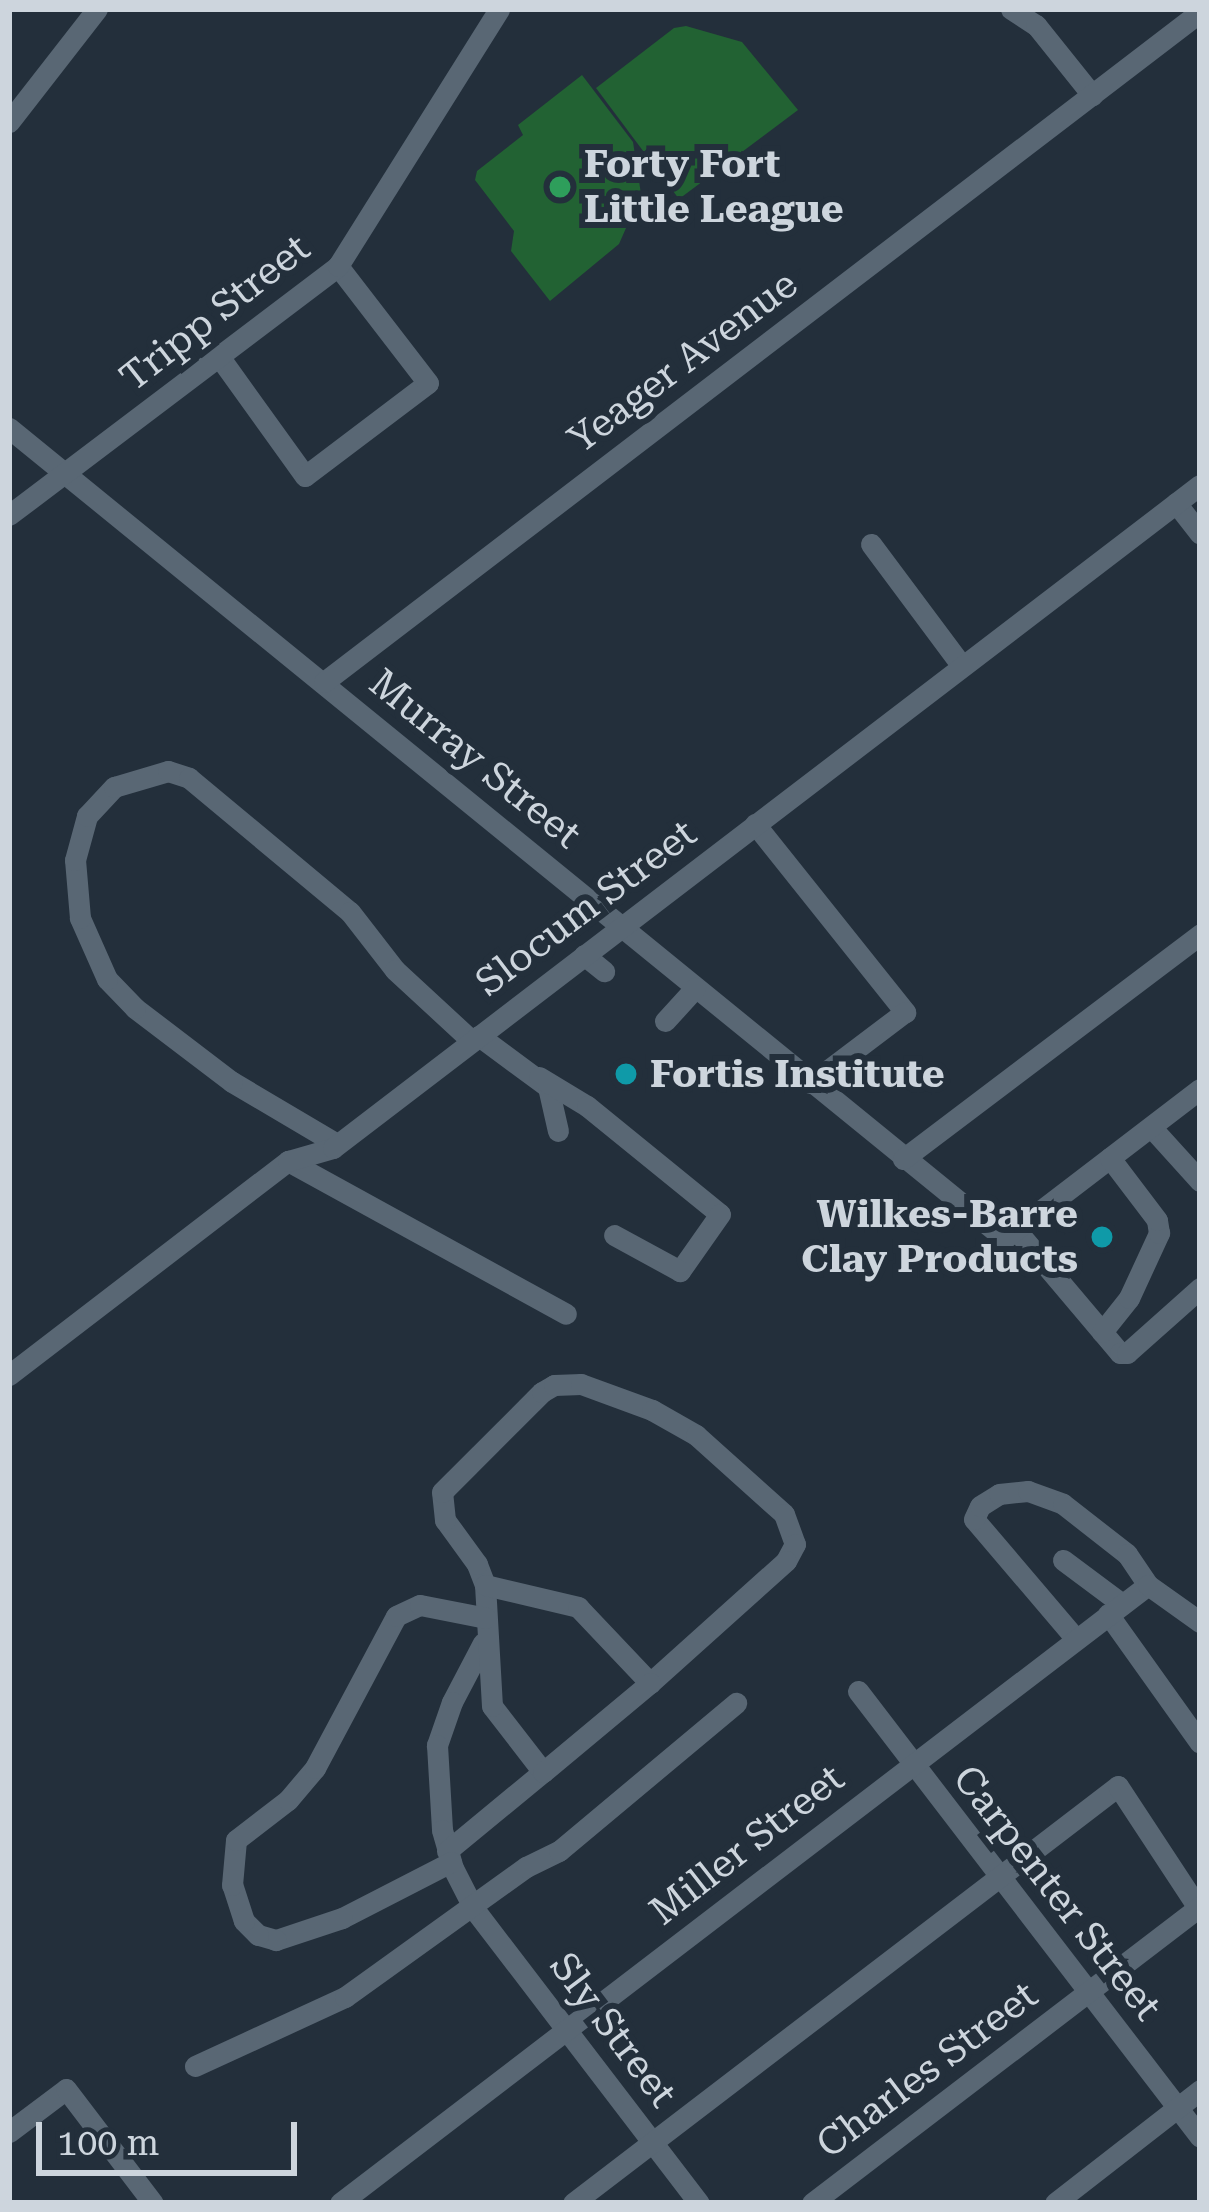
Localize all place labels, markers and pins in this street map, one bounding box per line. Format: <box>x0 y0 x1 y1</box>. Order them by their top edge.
place label: Forty Fort Little League <box>584 142 844 233</box>
marker: Forty Fort Little League <box>547 174 573 200</box>
place label: Fortis Institute <box>650 1051 945 1097</box>
marker: Fortis Institute <box>613 1061 639 1087</box>
place label: Wilkes-Barre Clay Products <box>801 1192 1078 1283</box>
marker: Wilkes-Barre Clay Products <box>1089 1224 1115 1250</box>

